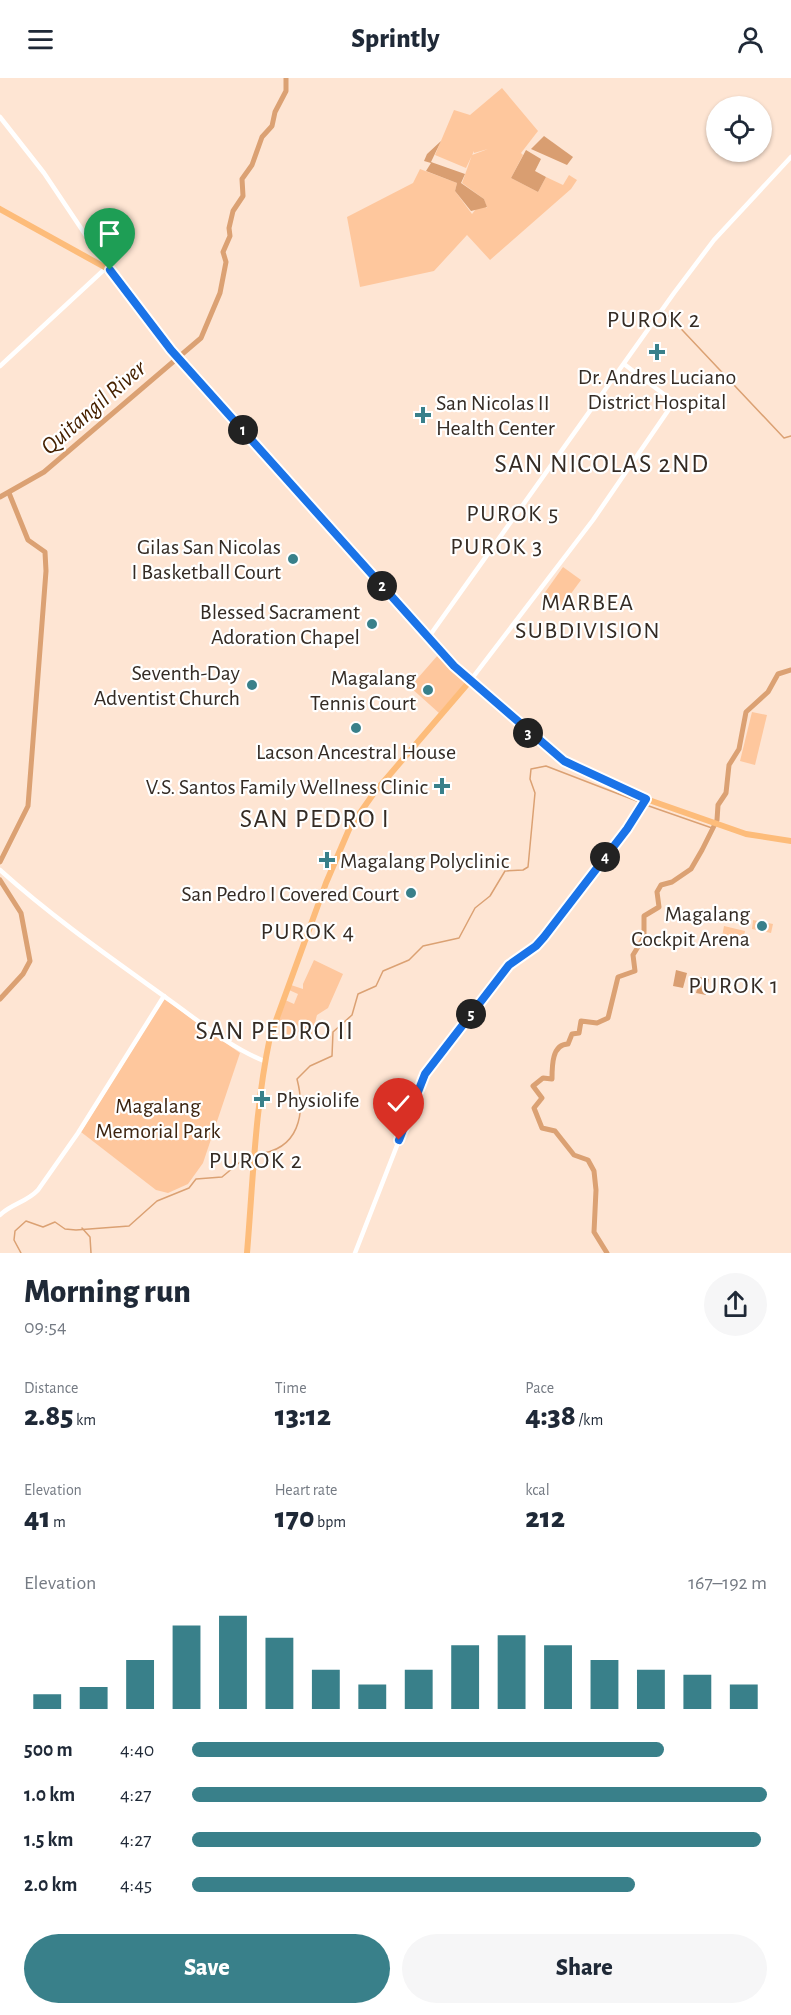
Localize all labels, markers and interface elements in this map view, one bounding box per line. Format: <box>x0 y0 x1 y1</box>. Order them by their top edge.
icon: menu <box>24 23 57 56</box>
icon: person <box>734 23 767 56</box>
text: Sprintly <box>351 25 440 52</box>
map controls <box>706 96 772 162</box>
button: locate <box>706 96 772 162</box>
pin <box>84 208 135 270</box>
icon: arrive <box>93 217 126 250</box>
district label: PUROK 2 <box>607 308 701 332</box>
marker: Dr. Andres Luciano District Hospital <box>648 343 666 361</box>
water label: Quitangil River <box>37 355 151 459</box>
place label: Dr. Andres Luciano District Hospital <box>578 366 736 413</box>
place label: San Nicolas II Health Center <box>436 392 555 439</box>
marker: San Nicolas II Health Center <box>414 406 432 424</box>
pin: 1 <box>228 415 258 445</box>
text: 1 <box>240 422 246 438</box>
district label: SAN NICOLAS 2ND <box>495 451 709 477</box>
district label: PUROK 5 <box>466 502 560 526</box>
district label: PUROK 3 <box>450 535 544 559</box>
place label: Gilas San Nicolas I Basketball Court <box>132 536 281 583</box>
marker: Gilas San Nicolas I Basketball Court <box>286 552 300 566</box>
pin: 2 <box>367 571 397 601</box>
text: 2 <box>378 578 386 594</box>
district label: MARBEA SUBDIVISION <box>515 591 661 643</box>
place label: Blessed Sacrament Adoration Chapel <box>200 601 360 648</box>
marker: Blessed Sacrament Adoration Chapel <box>365 617 379 631</box>
place label: Seventh-Day Adventist Church <box>94 662 241 709</box>
place label: Magalang Tennis Court <box>310 667 416 714</box>
marker: Seventh-Day Adventist Church <box>245 678 259 692</box>
marker: Magalang Tennis Court <box>421 683 435 697</box>
pin: 3 <box>513 718 543 748</box>
marker: Lacson Ancestral House <box>349 721 363 735</box>
text: 3 <box>525 725 531 741</box>
place label: Lacson Ancestral House <box>256 741 456 763</box>
place label: V.S. Santos Family Wellness Clinic <box>146 776 429 798</box>
marker: V.S. Santos Family Wellness Clinic <box>433 777 451 795</box>
district label: SAN PEDRO I <box>240 806 390 832</box>
pin: 4 <box>590 842 620 872</box>
text: 4 <box>601 849 609 865</box>
place label: Magalang Polyclinic <box>340 850 510 872</box>
marker: Magalang Polyclinic <box>318 851 336 869</box>
place label: San Pedro I Covered Court <box>181 883 399 905</box>
marker: San Pedro I Covered Court <box>404 886 418 900</box>
place label: Magalang Cockpit Arena <box>631 903 750 950</box>
marker: Magalang Cockpit Arena <box>755 919 769 933</box>
district label: PUROK 4 <box>261 920 355 944</box>
district label: PUROK 1 <box>688 974 780 998</box>
pin: 5 <box>456 999 486 1029</box>
text: 5 <box>468 1006 474 1022</box>
district label: SAN PEDRO II <box>195 1018 355 1044</box>
pin <box>373 1078 424 1140</box>
icon: check <box>382 1087 415 1120</box>
place label: Physiolife <box>276 1089 359 1111</box>
marker: Physiolife <box>253 1090 271 1108</box>
park label: Magalang Memorial Park <box>96 1095 220 1142</box>
district label: PUROK 2 <box>209 1149 303 1173</box>
button: share <box>704 1273 767 1336</box>
text: Morning run <box>24 1276 191 1309</box>
text: 09:54 <box>24 1317 67 1337</box>
text: Distance <box>24 1380 78 1396</box>
text: Time <box>275 1380 307 1396</box>
text: Pace <box>525 1380 554 1396</box>
text: 2.85 <box>24 1401 73 1431</box>
text: 13:12 <box>275 1401 331 1431</box>
text: 4:38 <box>525 1401 576 1431</box>
text: km <box>73 1412 96 1428</box>
text: /km <box>576 1412 603 1428</box>
text: Elevation <box>24 1482 82 1498</box>
text: Heart rate <box>275 1482 337 1498</box>
text: kcal <box>525 1482 550 1498</box>
text: 41 <box>24 1503 50 1533</box>
text: 170 <box>275 1503 314 1533</box>
text: 212 <box>525 1503 565 1533</box>
text: m <box>50 1514 66 1530</box>
text: bpm <box>314 1514 346 1530</box>
text: Elevation <box>24 1573 96 1593</box>
text: 167–192 m <box>688 1573 767 1593</box>
text: 500 m <box>24 1740 73 1760</box>
text: 4:40 <box>120 1740 154 1760</box>
text: 1.0 km <box>24 1785 75 1805</box>
text: 4:27 <box>120 1785 152 1805</box>
text: 1.5 km <box>24 1830 73 1850</box>
text: 4:27 <box>120 1830 152 1850</box>
text: 2.0 km <box>24 1875 77 1895</box>
text: 4:45 <box>120 1875 152 1895</box>
button: Save <box>24 1934 390 2003</box>
button: Share <box>402 1934 767 2003</box>

